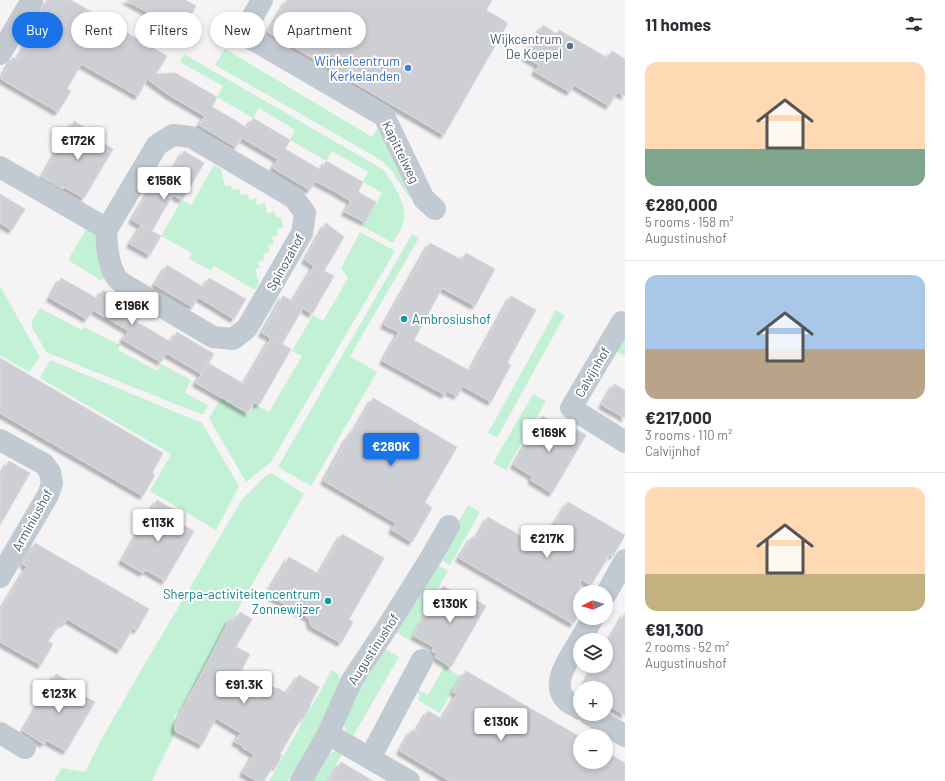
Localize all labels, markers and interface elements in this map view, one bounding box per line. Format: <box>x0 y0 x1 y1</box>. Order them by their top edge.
chip: Buy <box>12 12 63 48</box>
chip: Rent <box>71 12 127 48</box>
chip: Filters <box>135 12 202 48</box>
chip: New <box>210 12 265 48</box>
chip: Apartment <box>273 12 366 48</box>
icon: filters <box>903 13 925 35</box>
text: 11 homes <box>645 14 711 34</box>
place label: Wijkcentrum De Koepel <box>490 31 562 62</box>
marker: Wijkcentrum De Koepel <box>565 41 575 51</box>
place label: Winkelcentrum Kerkelanden <box>314 53 400 84</box>
marker: Winkelcentrum Kerkelanden <box>403 63 413 73</box>
icon: home <box>749 88 821 160</box>
street label: Kapittelweg <box>379 118 423 186</box>
pin: €172K <box>50 127 106 161</box>
text: €172K <box>61 132 95 148</box>
pin: €158K <box>136 167 192 201</box>
text: €158K <box>146 172 182 188</box>
text: €280,000 <box>645 194 717 214</box>
text: 5 rooms · 158 m² <box>645 214 734 230</box>
street label: Spinozahof <box>263 230 307 293</box>
text: Augustinushof <box>645 230 727 246</box>
pin: €196K <box>104 292 160 326</box>
text: €196K <box>115 297 149 313</box>
icon: home <box>749 301 821 373</box>
place label: Ambrosiushof <box>412 311 491 327</box>
marker: Ambrosiushof <box>399 314 409 324</box>
street label: Calvijnhof <box>571 344 613 400</box>
text: €217,000 <box>645 407 712 427</box>
pin: €169K <box>521 419 577 453</box>
text: €169K <box>532 424 566 440</box>
text: 3 rooms · 110 m² <box>645 427 732 443</box>
pin: €280K <box>363 433 419 467</box>
text: €280K <box>372 438 410 454</box>
text: Calvijnhof <box>645 443 701 459</box>
street label: Arminiushof <box>8 486 56 554</box>
pin: €113K <box>130 509 186 543</box>
icon: home <box>749 513 821 585</box>
text: €113K <box>142 514 174 530</box>
pin: €217K <box>519 525 575 559</box>
text: €217K <box>530 530 564 546</box>
north arrow <box>573 585 613 625</box>
map controls <box>573 585 613 769</box>
place label: Sherpa-activiteitencentrum Zonnewijzer <box>163 586 320 617</box>
pin: €130K <box>422 590 478 624</box>
text: €130K <box>432 595 468 611</box>
marker: Sherpa-activiteitencentrum Zonnewijzer <box>323 596 333 606</box>
street label: Augustinushof <box>344 610 402 688</box>
text: €91,300 <box>645 619 704 639</box>
button: layers <box>573 633 613 673</box>
text: 2 rooms · 52 m² <box>645 639 730 655</box>
text: Augustinushof <box>645 655 727 671</box>
pin: €91.3K <box>211 671 277 705</box>
text: €91.3K <box>225 676 263 692</box>
pin: €123K <box>31 680 87 714</box>
button: + <box>573 681 613 721</box>
text: €123K <box>41 685 77 701</box>
pin: €130K <box>473 708 529 742</box>
text: €130K <box>483 713 519 729</box>
button: − <box>573 729 613 769</box>

